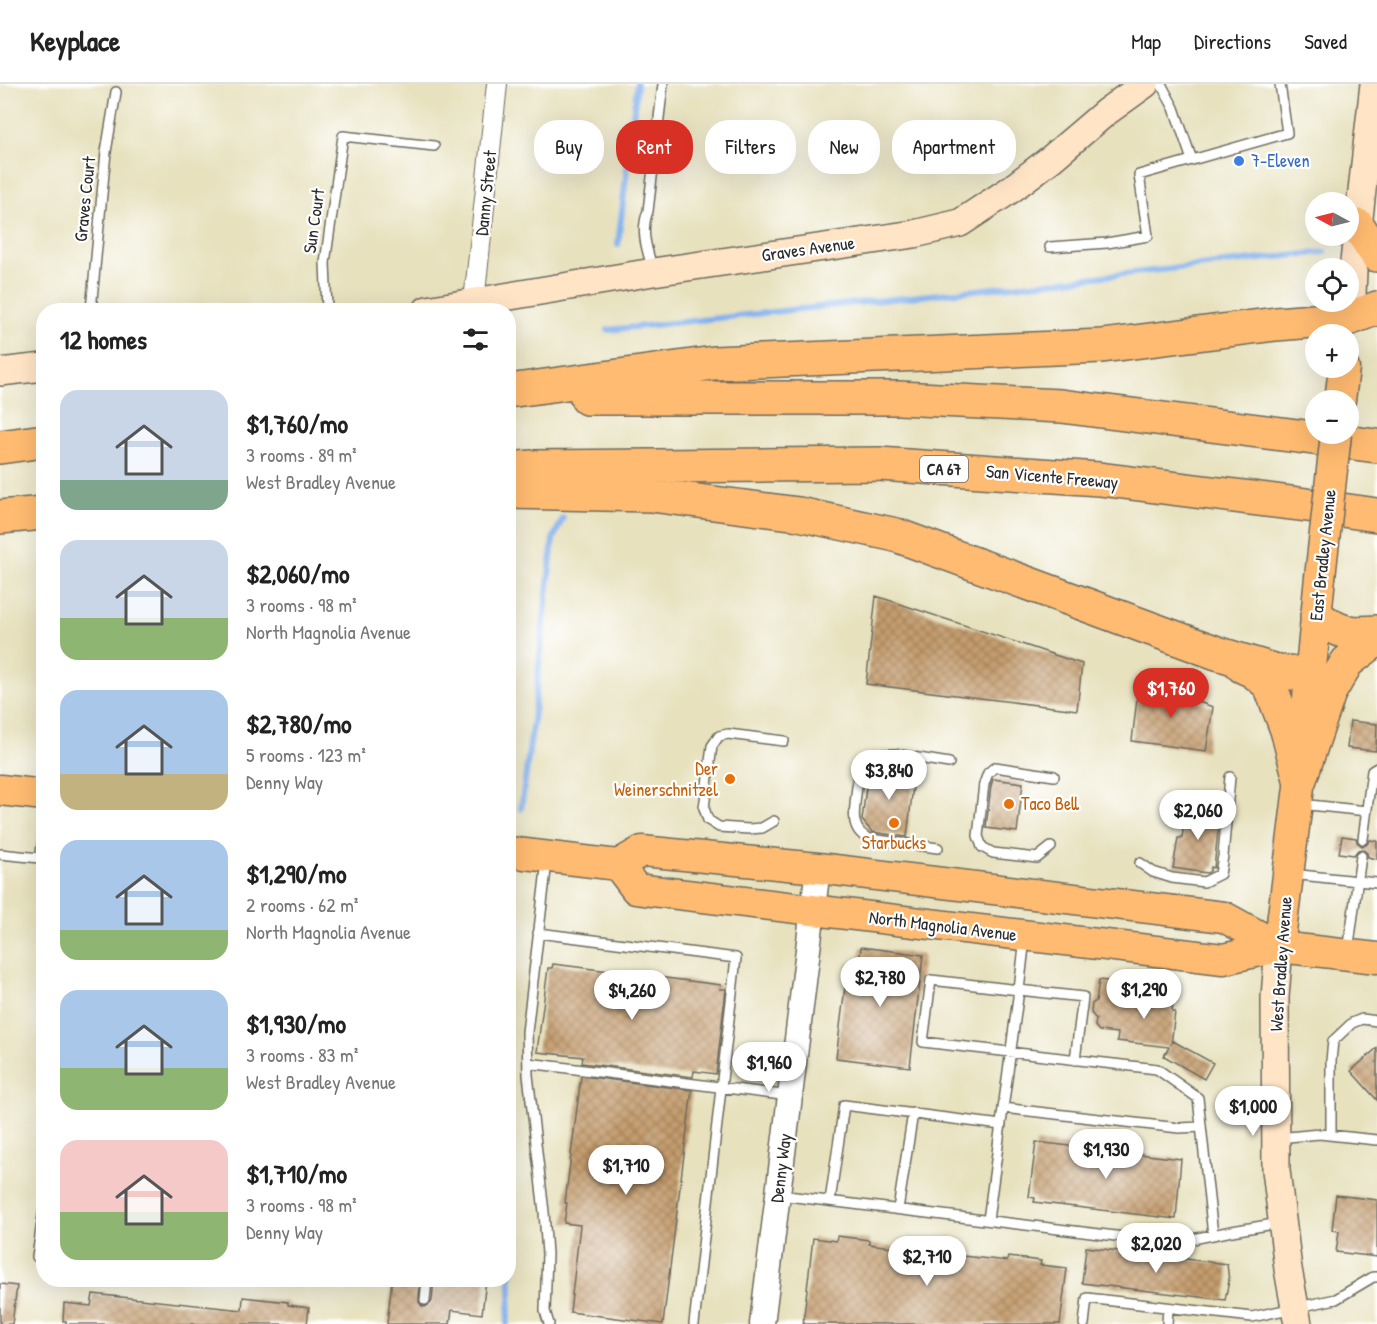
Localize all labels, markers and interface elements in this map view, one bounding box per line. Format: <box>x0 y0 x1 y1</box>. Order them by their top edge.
text: Keyplace <box>30 22 120 60</box>
text: Map <box>1131 27 1161 56</box>
text: Directions <box>1194 27 1271 56</box>
text: Saved <box>1304 27 1347 56</box>
chip: Buy <box>534 120 604 174</box>
chip: Rent <box>616 120 693 174</box>
chip: Filters <box>705 120 796 174</box>
chip: New <box>808 120 880 174</box>
chip: Apartment <box>892 120 1016 174</box>
street label: Danny Street <box>469 148 502 237</box>
place label: 7-Eleven <box>1251 148 1310 173</box>
street label: Graves Court <box>68 154 101 243</box>
marker: 7-Eleven <box>1232 154 1246 168</box>
street label: Sun Court <box>297 186 331 255</box>
north arrow <box>1305 192 1359 246</box>
map controls <box>1305 192 1359 444</box>
street label: Graves Avenue <box>760 230 856 267</box>
button: locate <box>1305 258 1359 312</box>
text: 12 homes <box>60 322 147 357</box>
icon: filters <box>459 323 492 356</box>
button: + <box>1305 324 1359 378</box>
button: − <box>1305 390 1359 444</box>
text: $1,760/mo <box>246 406 348 441</box>
icon: home <box>108 414 180 486</box>
text: 3 rooms · 89 m² <box>246 441 357 468</box>
road number: CA 67 <box>920 456 968 482</box>
street label: San Vicente Freeway <box>985 458 1120 495</box>
text: West Bradley Avenue <box>246 468 396 495</box>
street label: East Bradley Avenue <box>1303 488 1342 622</box>
text: $2,060/mo <box>246 556 349 591</box>
icon: home <box>108 564 180 636</box>
text: 3 rooms · 98 m² <box>246 591 357 618</box>
text: North Magnolia Avenue <box>246 618 411 645</box>
pin: $1,760 <box>1122 668 1220 719</box>
text: $1,760 <box>1147 674 1195 701</box>
text: $2,780/mo <box>246 706 352 741</box>
icon: home <box>108 714 180 786</box>
text: 5 rooms · 123 m² <box>246 741 366 768</box>
pin: $3,840 <box>840 750 938 801</box>
place label: Der Weinerschnitzel <box>614 756 718 802</box>
text: $3,840 <box>865 756 913 783</box>
text: Denny Way <box>246 768 323 795</box>
marker: Der Weinerschnitzel <box>723 772 737 786</box>
pin: $2,060 <box>1149 790 1247 841</box>
place label: Taco Bell <box>1021 791 1079 816</box>
text: $2,060 <box>1173 796 1223 823</box>
marker: Taco Bell <box>1002 797 1016 811</box>
marker: Starbucks <box>887 816 901 830</box>
place label: Starbucks <box>862 830 926 855</box>
text: $1,290/mo <box>246 856 346 891</box>
icon: home <box>108 864 180 936</box>
text: 2 rooms · 62 m² <box>246 891 358 918</box>
street label: West Bradley Avenue <box>1263 896 1298 1032</box>
street label: North Magnolia Avenue <box>868 904 1018 947</box>
text: North Magnolia Avenue <box>246 918 411 945</box>
pin: $2,780 <box>831 957 929 1008</box>
text: $2,780 <box>854 963 906 990</box>
pin: $1,290 <box>1095 969 1193 1020</box>
pin: $4,260 <box>583 970 681 1021</box>
text: $1,290 <box>1120 975 1168 1002</box>
text: $4,260 <box>608 976 656 1003</box>
text: $1,930/mo <box>246 1006 346 1041</box>
icon: home <box>108 1014 180 1086</box>
text: 3 rooms · 83 m² <box>246 1041 358 1068</box>
pin: $1,960 <box>720 1042 818 1093</box>
text: $1,960 <box>746 1048 792 1075</box>
text: West Bradley Avenue <box>246 1068 396 1095</box>
pin: $1,000 <box>1204 1086 1302 1137</box>
text: $1,000 <box>1229 1092 1277 1119</box>
pin: $1,930 <box>1057 1129 1155 1180</box>
street label: Denny Way <box>764 1132 797 1204</box>
text: $1,930 <box>1083 1135 1129 1162</box>
pin: $1,710 <box>577 1145 675 1196</box>
text: $1,710 <box>602 1151 650 1178</box>
text: $1,710/mo <box>246 1156 347 1191</box>
icon: home <box>108 1164 180 1236</box>
text: 3 rooms · 98 m² <box>246 1191 357 1218</box>
text: Denny Way <box>246 1218 323 1245</box>
pin: $2,020 <box>1107 1223 1205 1274</box>
text: $2,020 <box>1131 1229 1181 1256</box>
pin: $2,710 <box>878 1236 976 1287</box>
text: $2,710 <box>902 1242 952 1269</box>

